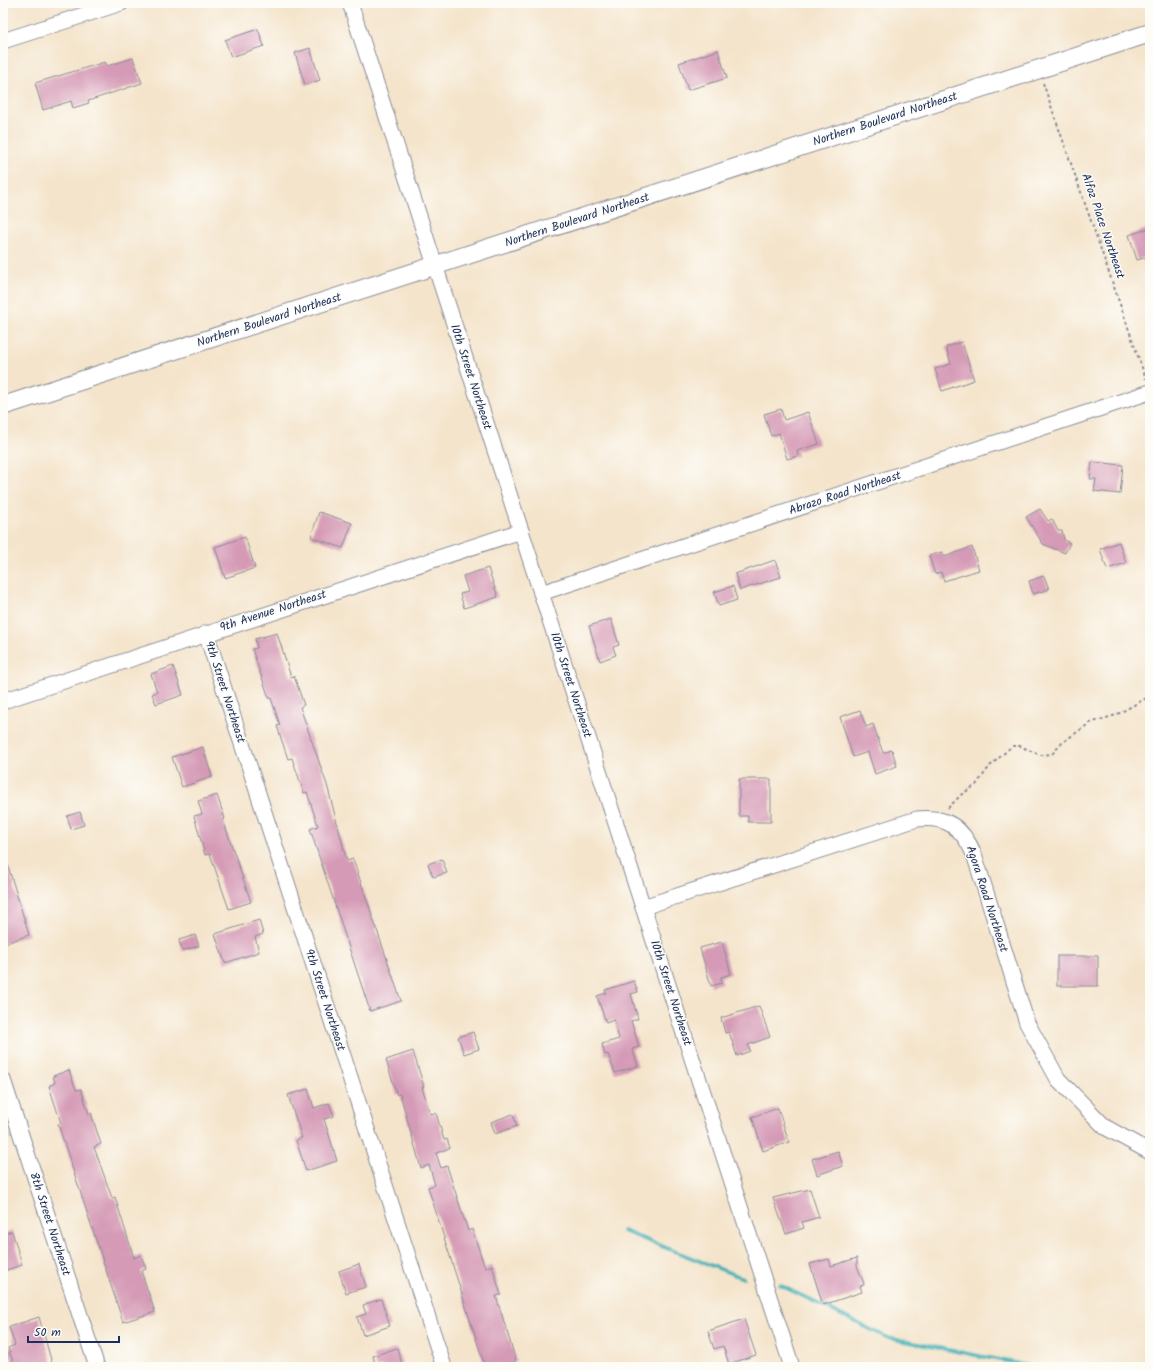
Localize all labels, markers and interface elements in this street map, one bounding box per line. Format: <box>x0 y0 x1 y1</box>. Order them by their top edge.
street label: Northern Boulevard Northeast <box>810 86 960 151</box>
street label: Alfoz Place Northeast <box>1076 171 1130 282</box>
street label: Northern Boulevard Northeast <box>502 187 652 252</box>
street label: Northern Boulevard Northeast <box>194 287 344 352</box>
street label: 10th Street Northeast <box>445 322 497 433</box>
street label: Abrazo Road Northeast <box>786 466 904 520</box>
street label: 9th Avenue Northeast <box>217 585 329 637</box>
street label: 10th Street Northeast <box>545 630 597 741</box>
street label: 9th Street Northeast <box>200 638 251 746</box>
street label: Agora Road Northeast <box>961 843 1013 955</box>
street label: 10th Street Northeast <box>645 938 697 1049</box>
street label: 9th Street Northeast <box>300 946 351 1054</box>
street label: 8th Street Northeast <box>24 1170 76 1279</box>
scale bar <box>28 1318 119 1344</box>
text: 50 m <box>34 1323 61 1342</box>

